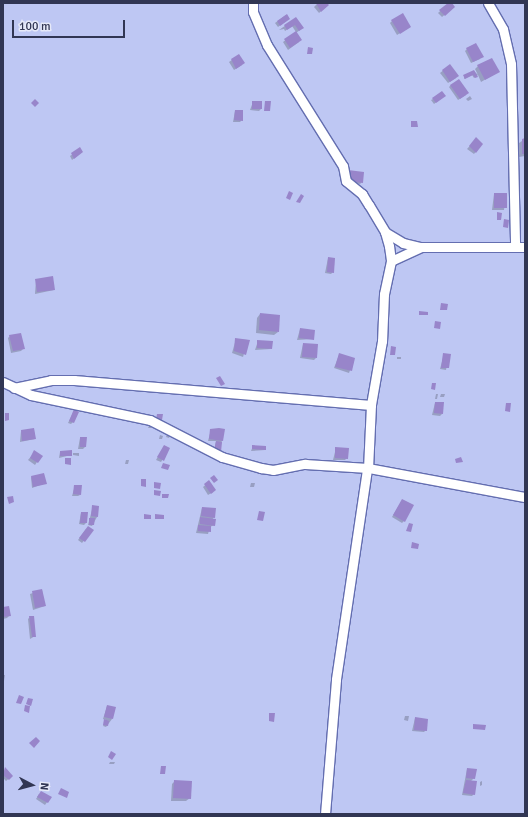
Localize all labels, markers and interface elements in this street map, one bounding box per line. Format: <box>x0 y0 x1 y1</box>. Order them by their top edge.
scale bar <box>14 12 127 38</box>
text: 100 m <box>19 19 51 34</box>
north arrow <box>12 765 52 805</box>
text: N <box>38 782 51 791</box>

